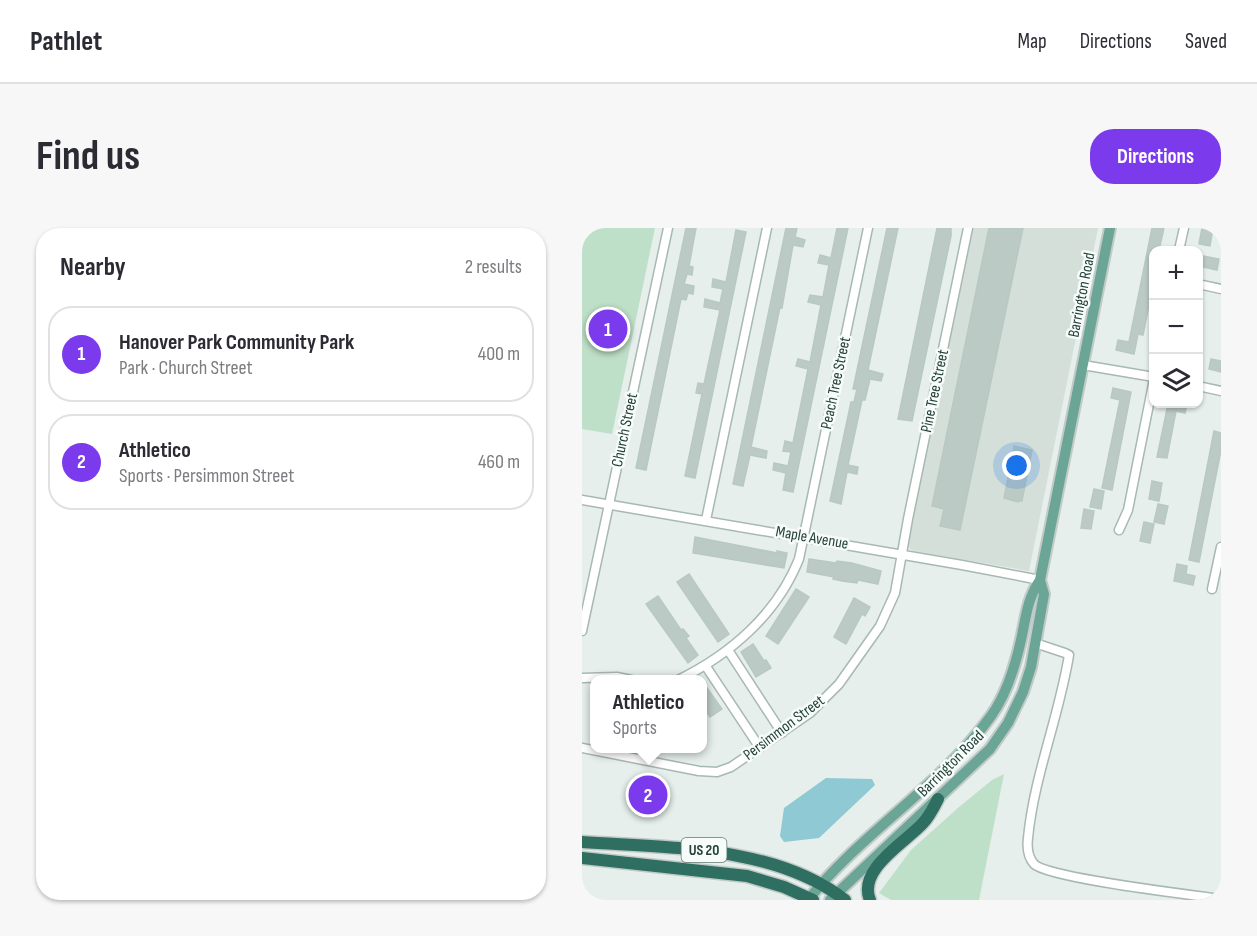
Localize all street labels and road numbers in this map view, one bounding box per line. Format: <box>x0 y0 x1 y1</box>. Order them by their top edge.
street label: Barrington Road <box>1064 251 1100 339</box>
street label: Peach Tree Street <box>817 335 855 431</box>
street label: Pine Tree Street <box>917 348 953 434</box>
street label: Church Street <box>608 391 642 469</box>
street label: Maple Avenue <box>774 522 850 554</box>
street label: Persimmon Street <box>740 691 828 765</box>
street label: Barrington Road <box>914 727 988 801</box>
road number: US 20 <box>682 838 726 862</box>

